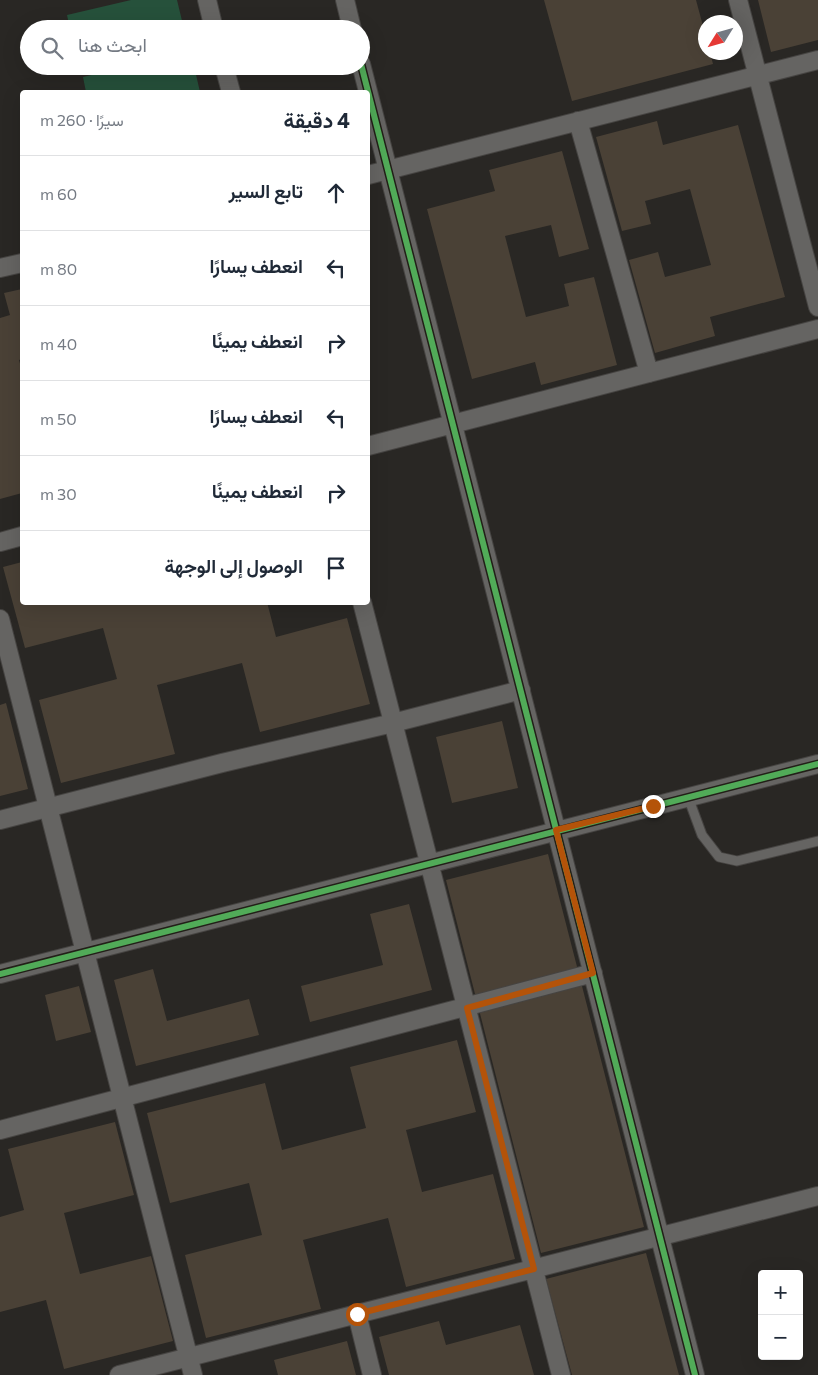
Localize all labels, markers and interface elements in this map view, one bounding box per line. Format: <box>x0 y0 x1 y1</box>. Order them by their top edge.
north arrow <box>698 15 743 60</box>
search box <box>20 20 370 75</box>
text: ابحث هنا <box>78 33 147 56</box>
icon: search <box>38 34 66 62</box>
text: 4 دقيقة <box>284 107 350 132</box>
text: سيرًا · 260 m <box>40 110 124 129</box>
text: تابع السير <box>229 179 303 202</box>
icon: ahead <box>322 179 350 207</box>
text: 60 m <box>40 184 77 203</box>
text: انعطف يسارًا <box>209 254 303 277</box>
icon: left <box>322 254 350 282</box>
text: 80 m <box>40 259 77 278</box>
text: انعطف يمينًا <box>212 329 303 352</box>
icon: right <box>322 329 350 357</box>
text: 40 m <box>40 334 77 353</box>
text: انعطف يسارًا <box>209 404 303 427</box>
icon: left <box>322 404 350 432</box>
text: 50 m <box>40 409 77 428</box>
text: انعطف يمينًا <box>212 479 303 502</box>
icon: right <box>322 479 350 507</box>
text: 30 m <box>40 484 77 503</box>
text: الوصول إلى الوجهة <box>164 554 303 577</box>
icon: arrive <box>322 554 350 582</box>
route end <box>642 795 665 818</box>
map controls <box>758 1270 803 1360</box>
button: + <box>758 1270 803 1315</box>
route start <box>346 1303 369 1326</box>
button: − <box>758 1315 803 1360</box>

